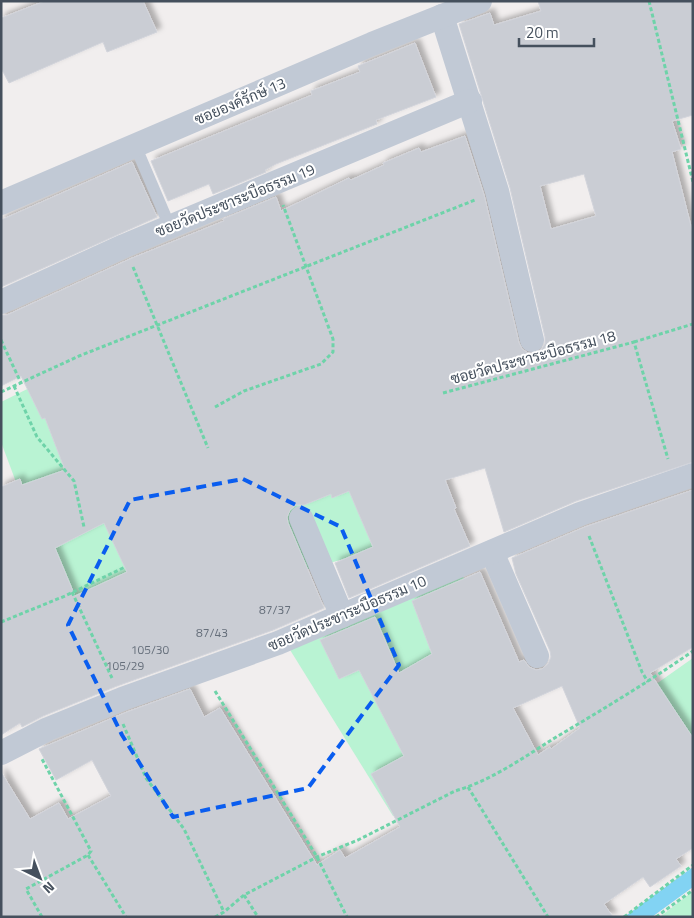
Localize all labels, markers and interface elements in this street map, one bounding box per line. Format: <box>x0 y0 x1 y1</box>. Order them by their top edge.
scale bar <box>519 15 594 47</box>
text: 20 m <box>526 21 559 44</box>
street label: ซอยองค์รักษ์ 13 <box>191 71 289 131</box>
street label: ซอยวัดประชาระบือธรรม 19 <box>152 157 318 243</box>
street label: ซอยวัดประชาระบือธรรม 18 <box>448 324 618 390</box>
street label: ซอยวัดประชาระบือธรรม 10 <box>264 569 430 657</box>
house number: 87/37 <box>259 600 291 619</box>
house number: 87/43 <box>196 623 228 642</box>
house number: 105/30 <box>131 640 170 659</box>
house number: 105/29 <box>106 656 145 675</box>
north arrow <box>15 853 65 903</box>
text: N <box>38 877 60 899</box>

